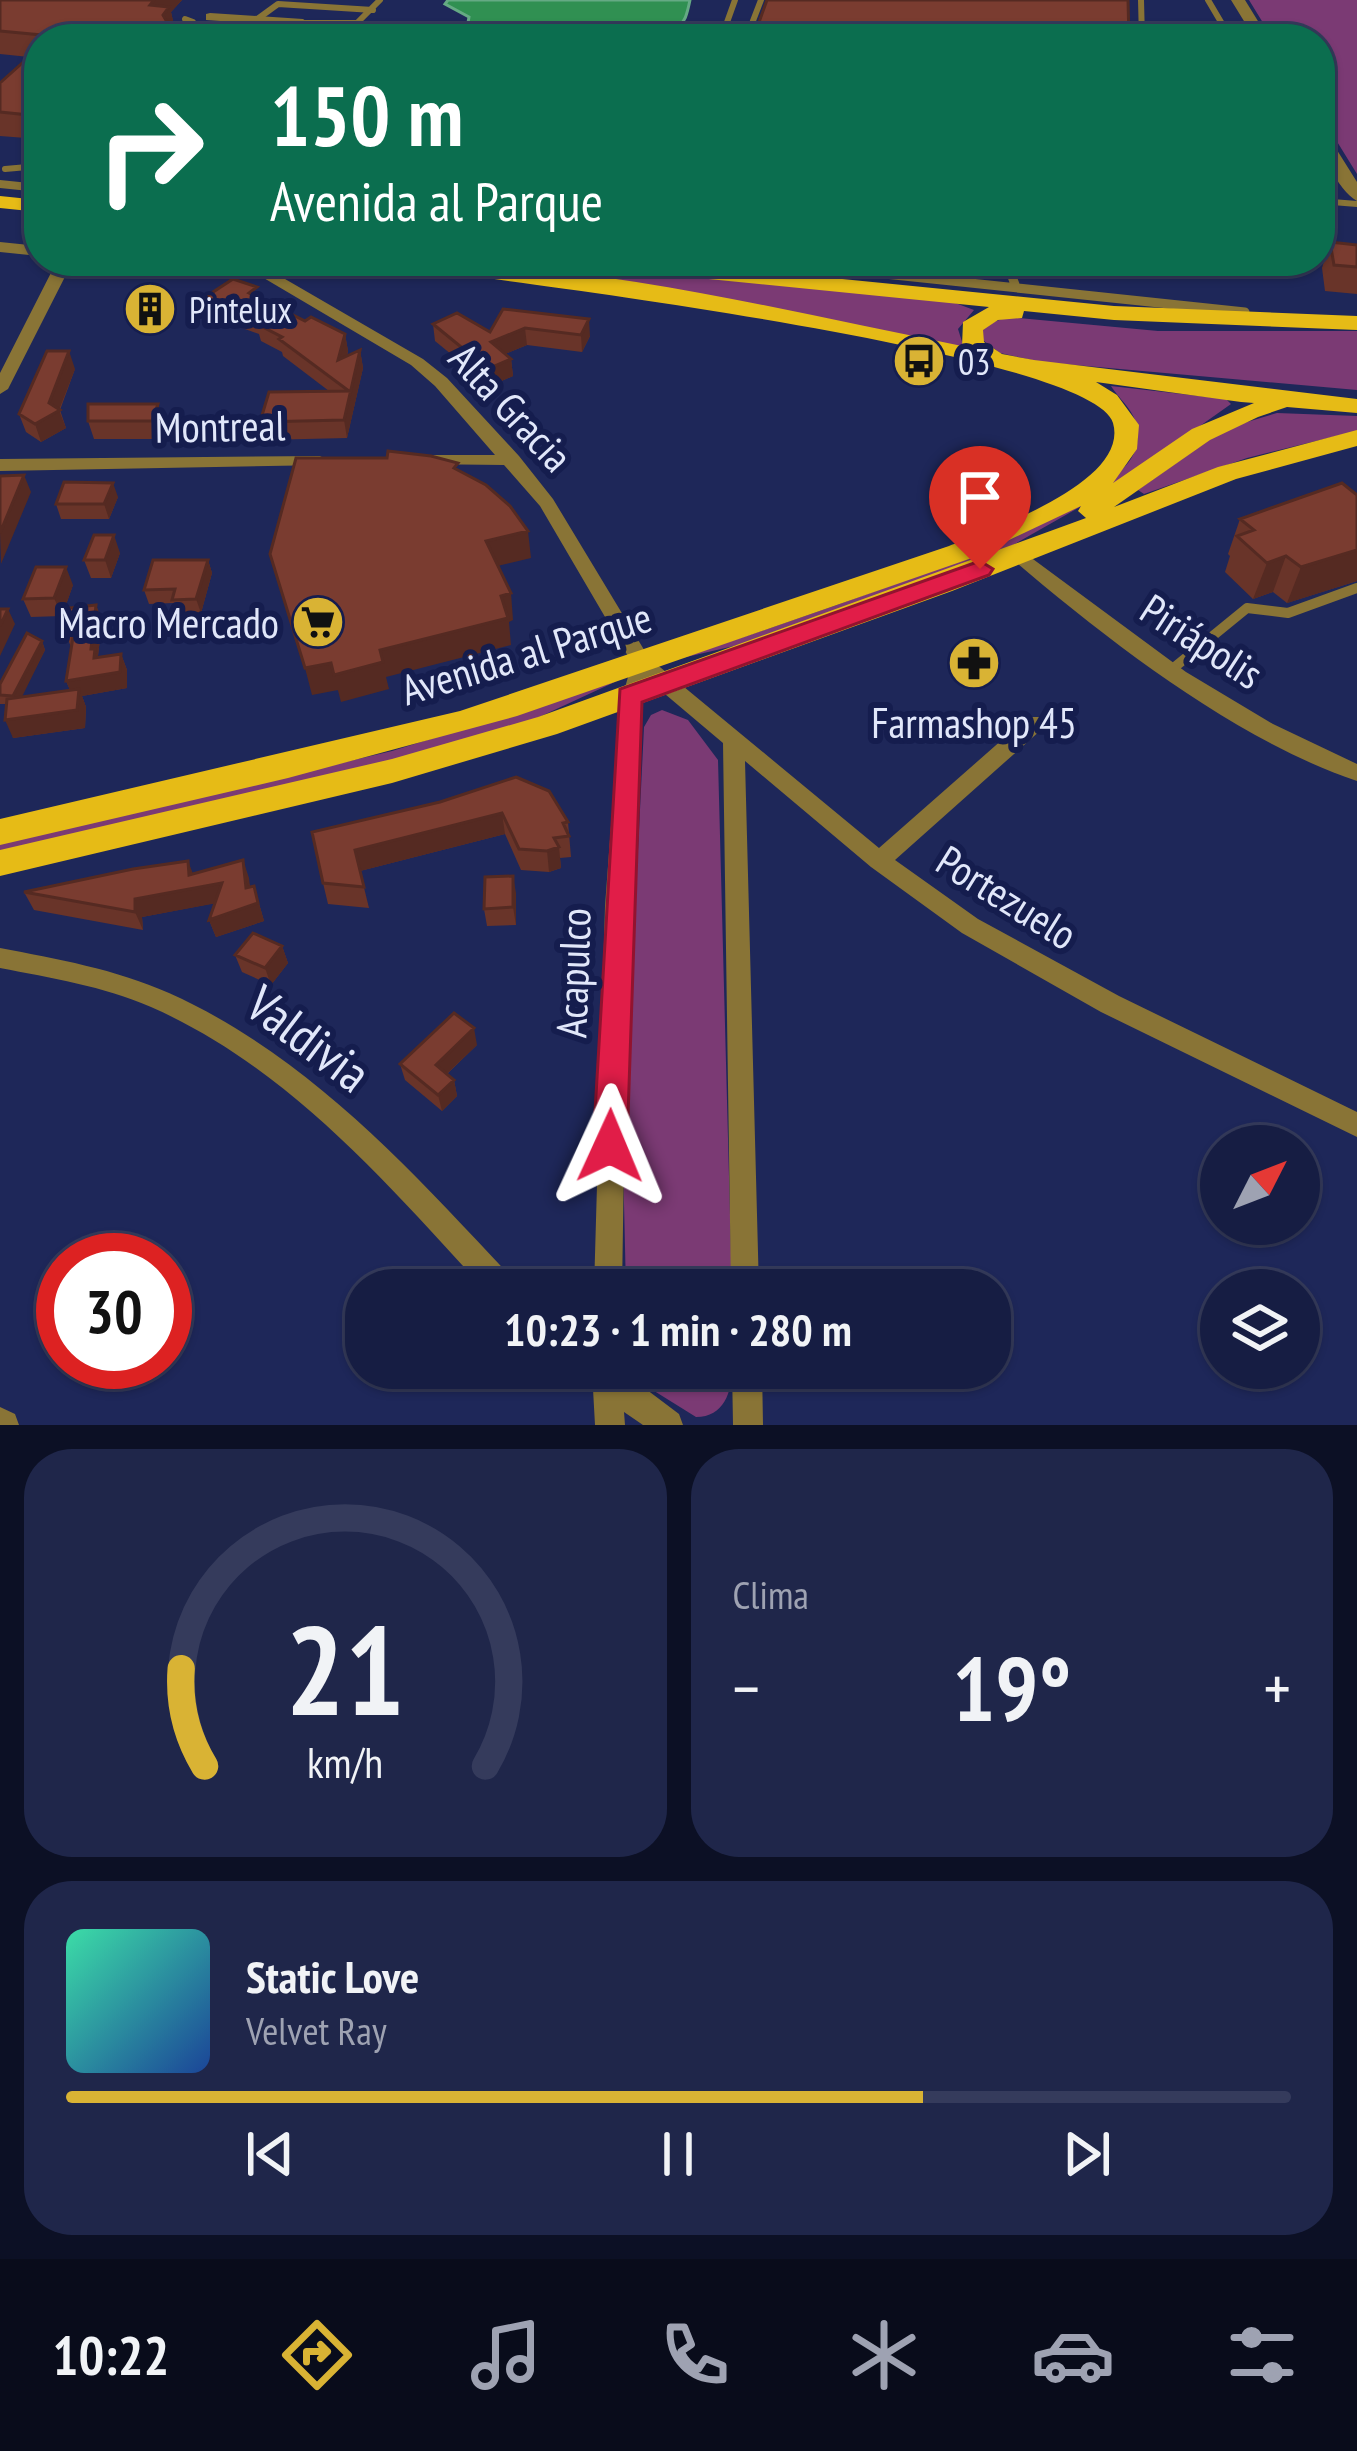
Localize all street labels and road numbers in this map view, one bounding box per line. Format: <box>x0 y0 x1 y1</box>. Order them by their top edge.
street label: Alta Gracia <box>437 331 585 483</box>
street label: Montreal <box>154 397 286 455</box>
street label: Piriápolis <box>1130 581 1274 701</box>
street label: Avenida al Parque <box>394 589 658 717</box>
street label: Portezuelo <box>927 833 1087 961</box>
street label: Acapulco <box>543 907 603 1039</box>
street label: Valdivia <box>233 969 384 1106</box>

